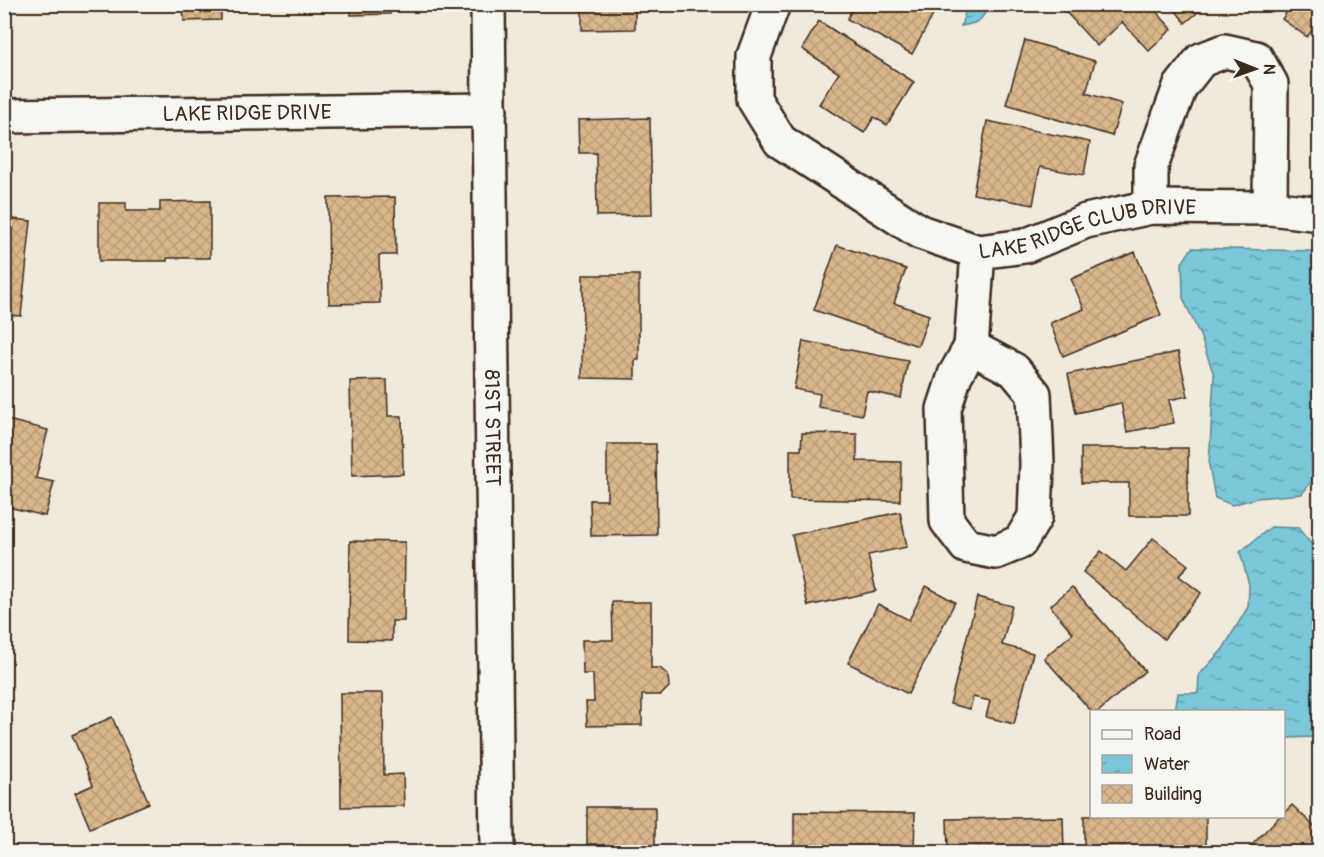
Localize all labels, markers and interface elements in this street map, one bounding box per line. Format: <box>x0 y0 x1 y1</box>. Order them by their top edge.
north arrow <box>1225 39 1285 99</box>
text: N <box>1259 64 1279 75</box>
street label: LAKE RIDGE DRIVE <box>162 99 332 128</box>
street label: LAKE RIDGE CLUB DRIVE <box>977 194 1196 266</box>
street label: 81ST STREET <box>478 369 506 487</box>
legend <box>1090 710 1285 818</box>
text: Road <box>1144 723 1181 746</box>
text: Water <box>1144 753 1190 776</box>
text: Building <box>1144 783 1202 806</box>

